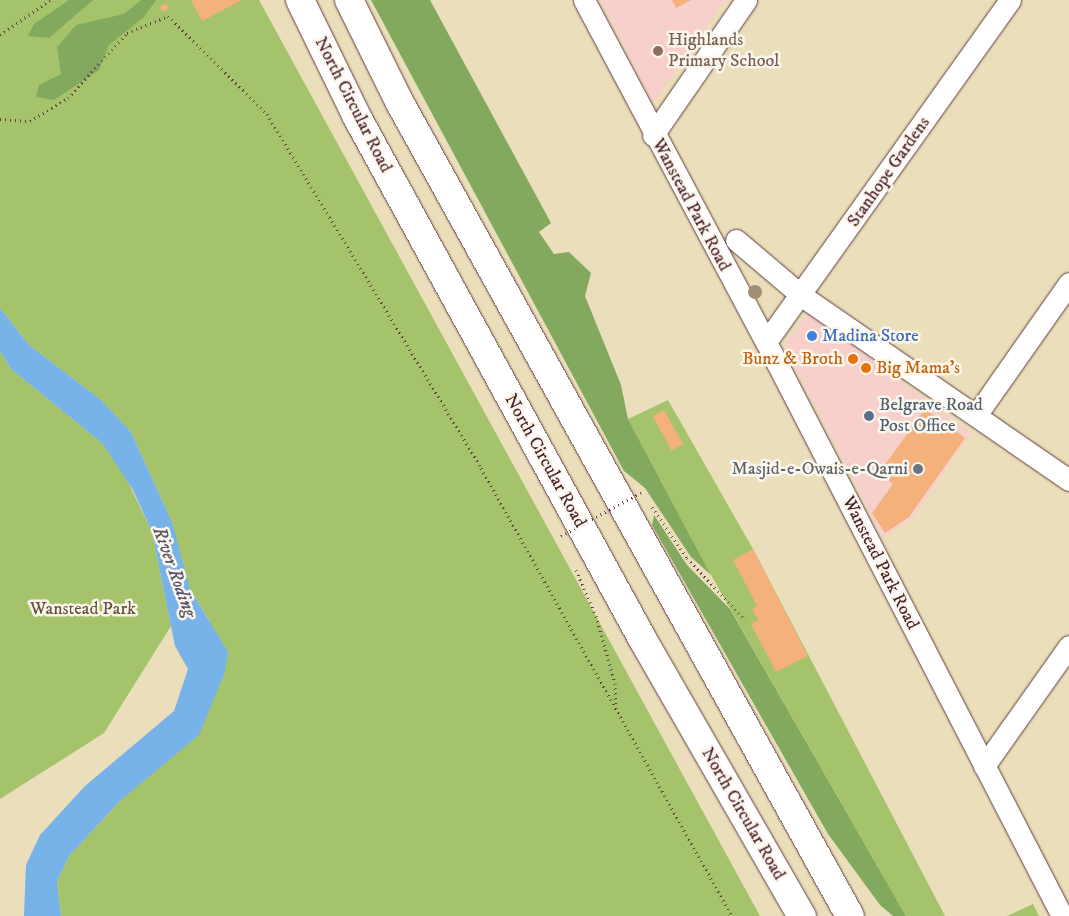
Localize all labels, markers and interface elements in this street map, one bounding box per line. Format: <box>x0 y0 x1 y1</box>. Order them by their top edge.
place label: Highlands Primary School <box>668 30 779 72</box>
street label: North Circular Road <box>309 34 397 176</box>
marker: Highlands Primary School <box>652 45 664 57</box>
street label: Stanhope Gardens <box>843 113 935 231</box>
street label: Wanstead Park Road <box>647 135 735 275</box>
place label: Madina Store <box>822 325 919 347</box>
marker: Madina Store <box>806 330 818 342</box>
place label: Bunz & Broth <box>742 348 843 370</box>
marker: Bunz & Broth <box>847 353 859 365</box>
place label: Big Mama's <box>876 357 960 379</box>
marker: Big Mama's <box>860 362 872 374</box>
street label: North Circular Road <box>499 390 591 532</box>
place label: Belgrave Road Post Office <box>879 395 983 438</box>
marker: Belgrave Road Post Office <box>863 410 875 422</box>
place label: Masjid-e-Owais-e-Qarni <box>732 458 908 480</box>
marker: Masjid-e-Owais-e-Qarni <box>912 463 924 475</box>
street label: Wanstead Park Road <box>837 493 923 633</box>
water label: River Roding <box>147 524 201 620</box>
park label: Wanstead Park <box>30 598 136 620</box>
street label: North Circular Road <box>696 744 790 884</box>

